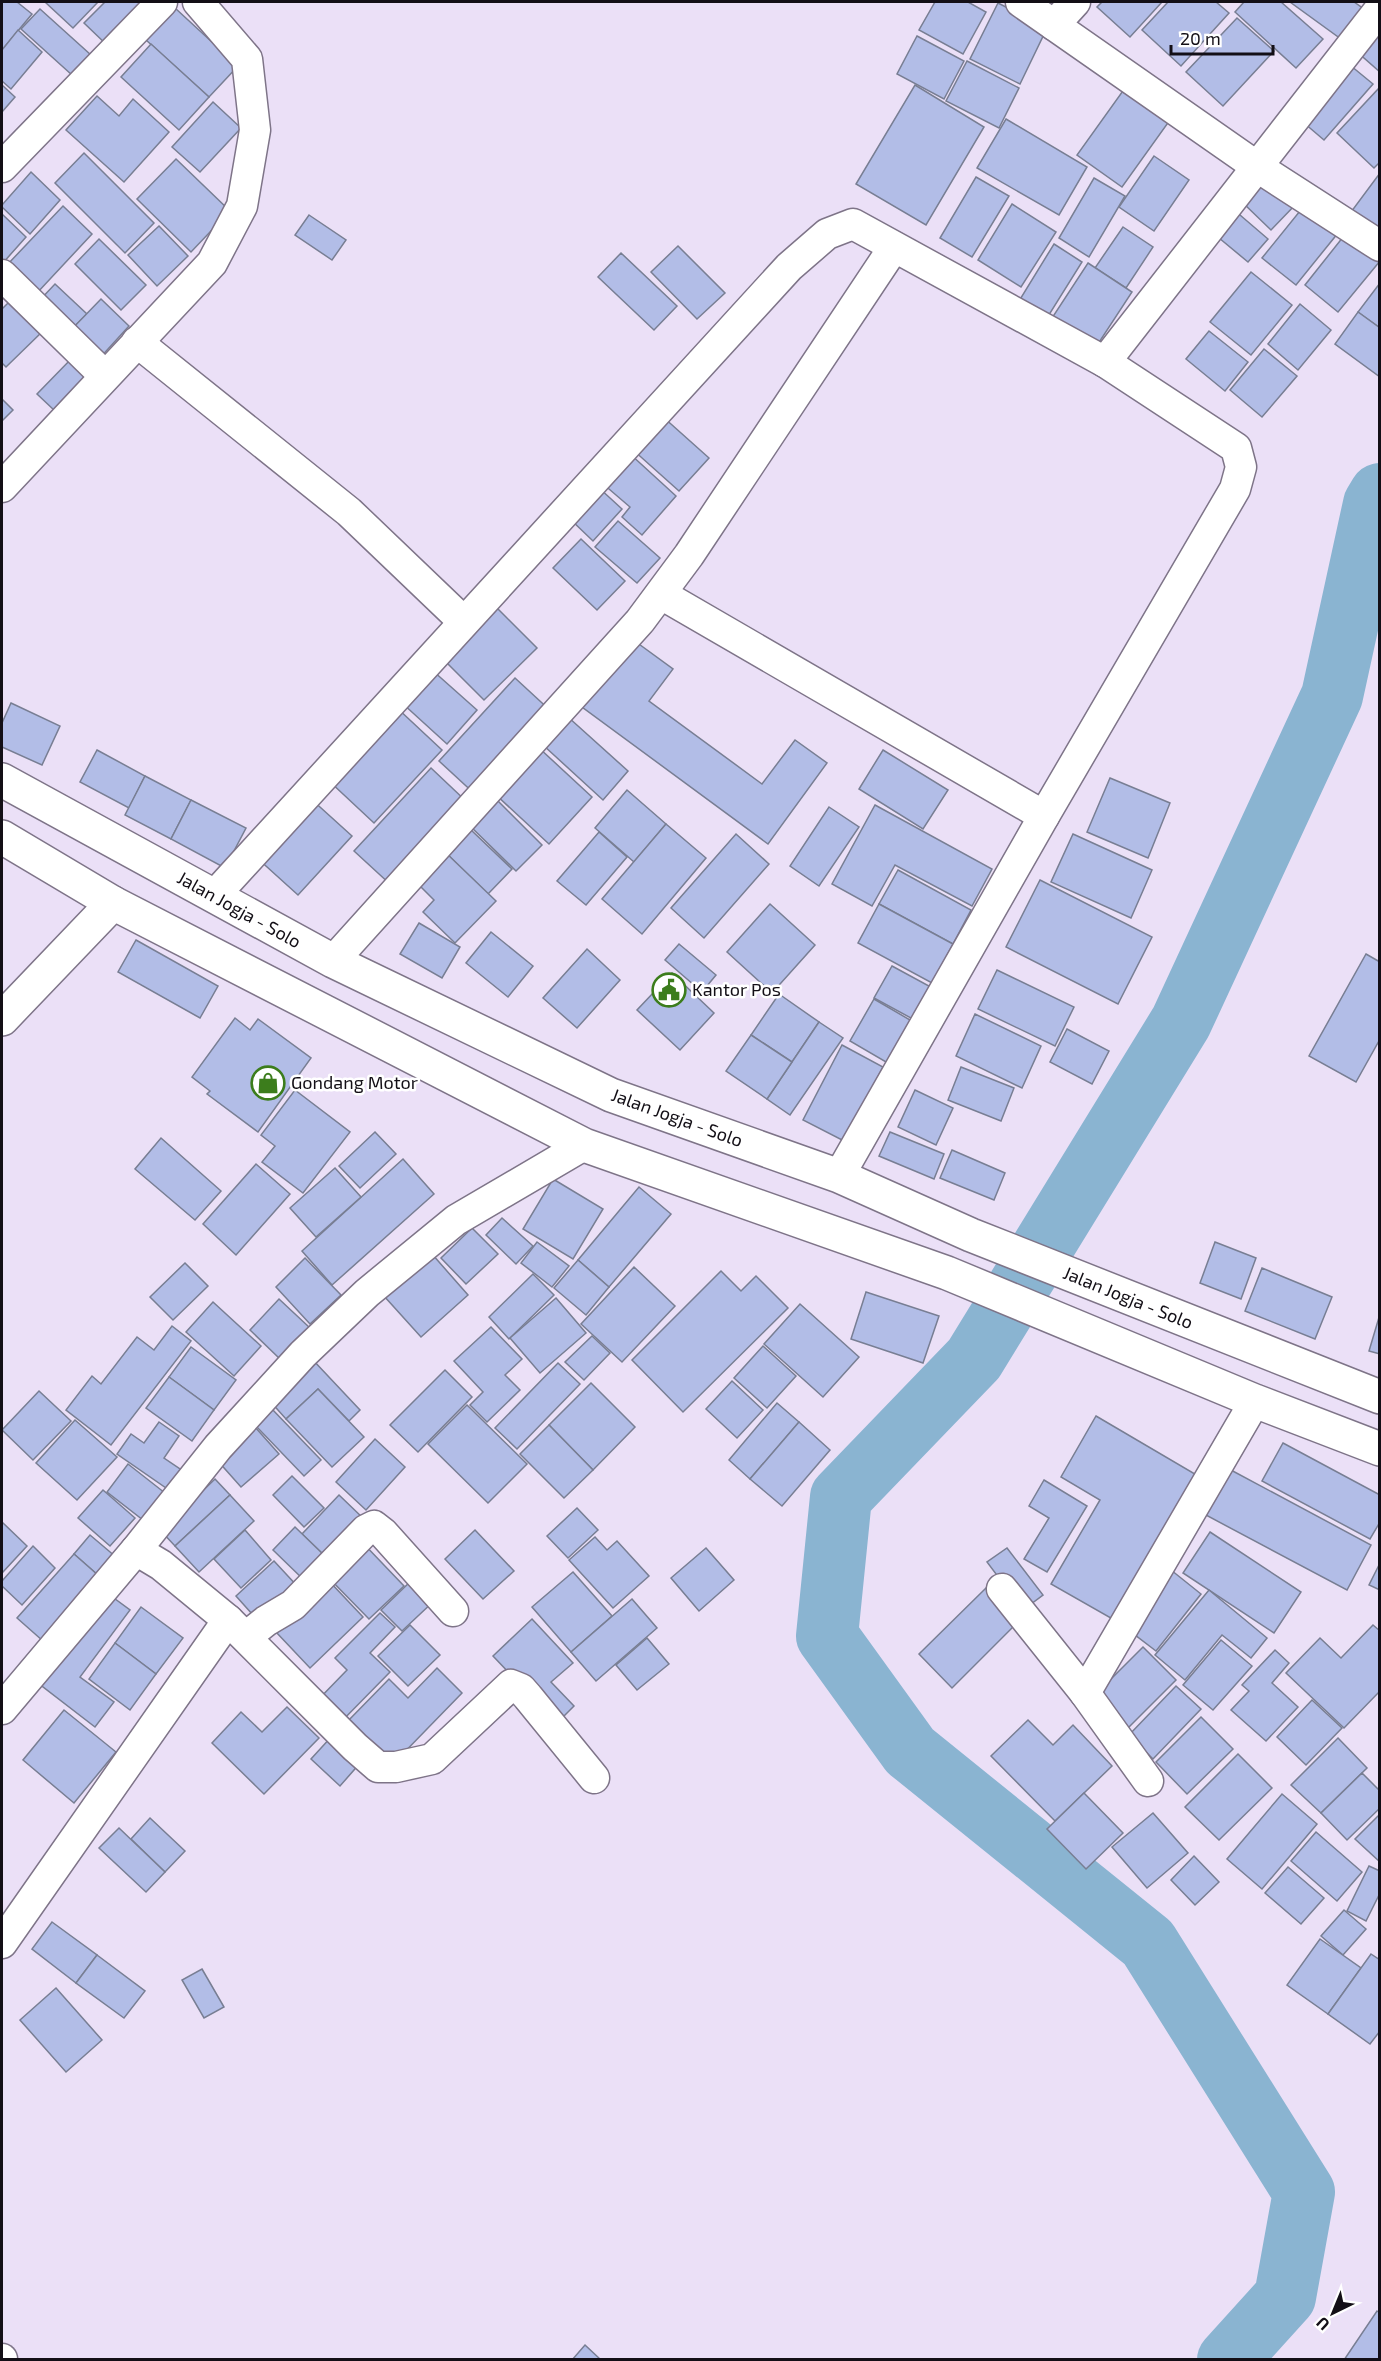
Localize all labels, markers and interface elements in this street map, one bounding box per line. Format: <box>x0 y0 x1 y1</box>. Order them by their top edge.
scale bar <box>1171 18 1273 56</box>
text: 20 m <box>1180 27 1221 49</box>
street label: Jalan Jogja - Solo <box>174 866 305 952</box>
public building icon: Kantor Pos <box>651 972 687 1008</box>
place label: Kantor Pos <box>692 978 781 1000</box>
shop icon: Gondang Motor <box>250 1065 286 1101</box>
place label: Gondang Motor <box>291 1071 418 1093</box>
street label: Jalan Jogja - Solo <box>609 1083 746 1151</box>
street label: Jalan Jogja - Solo <box>1060 1261 1197 1333</box>
north arrow <box>1303 2283 1363 2343</box>
text: U <box>1312 2314 1333 2335</box>

